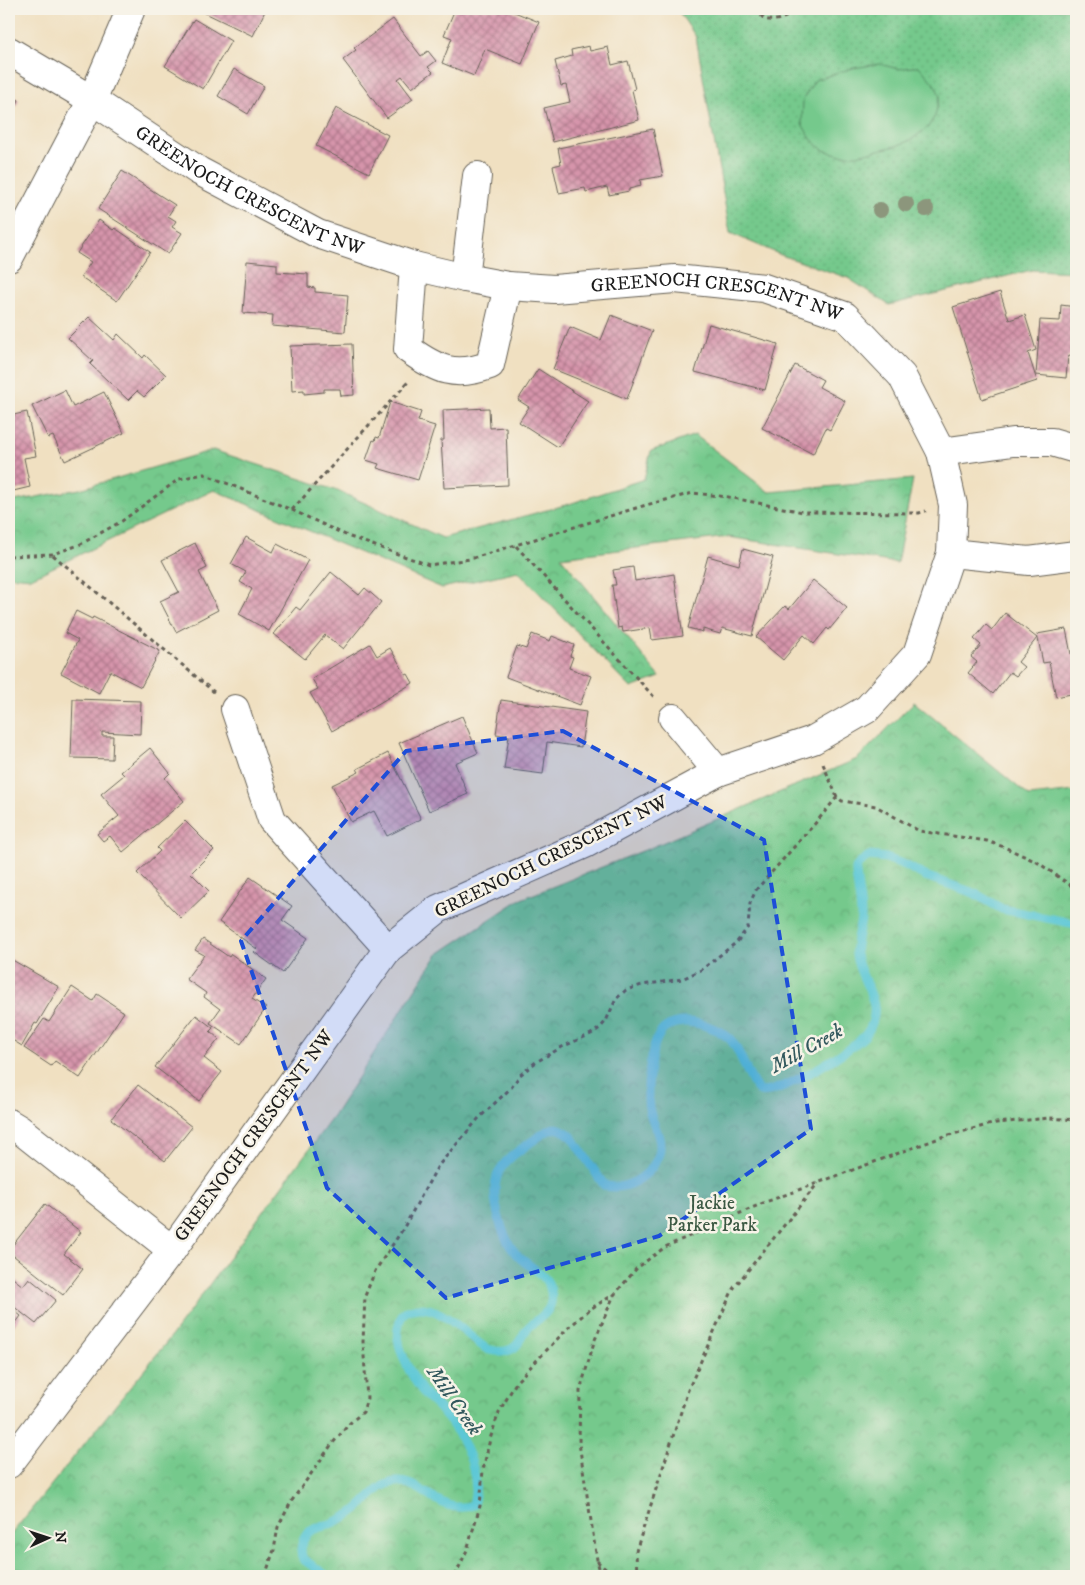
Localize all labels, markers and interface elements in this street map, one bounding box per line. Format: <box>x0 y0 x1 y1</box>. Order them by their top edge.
street label: GREENOCH CRESCENT NW <box>131 121 367 260</box>
street label: GREENOCH CRESCENT NW <box>590 267 846 326</box>
street label: GREENOCH CRESCENT NW <box>431 790 672 923</box>
water label: Mill Creek <box>764 1019 848 1080</box>
street label: GREENOCH CRESCENT NW <box>169 1025 339 1246</box>
park label: Jackie Parker Park <box>667 1192 757 1237</box>
water label: Mill Creek <box>420 1360 487 1441</box>
north arrow <box>22 1512 72 1562</box>
text: N <box>51 1531 69 1544</box>

